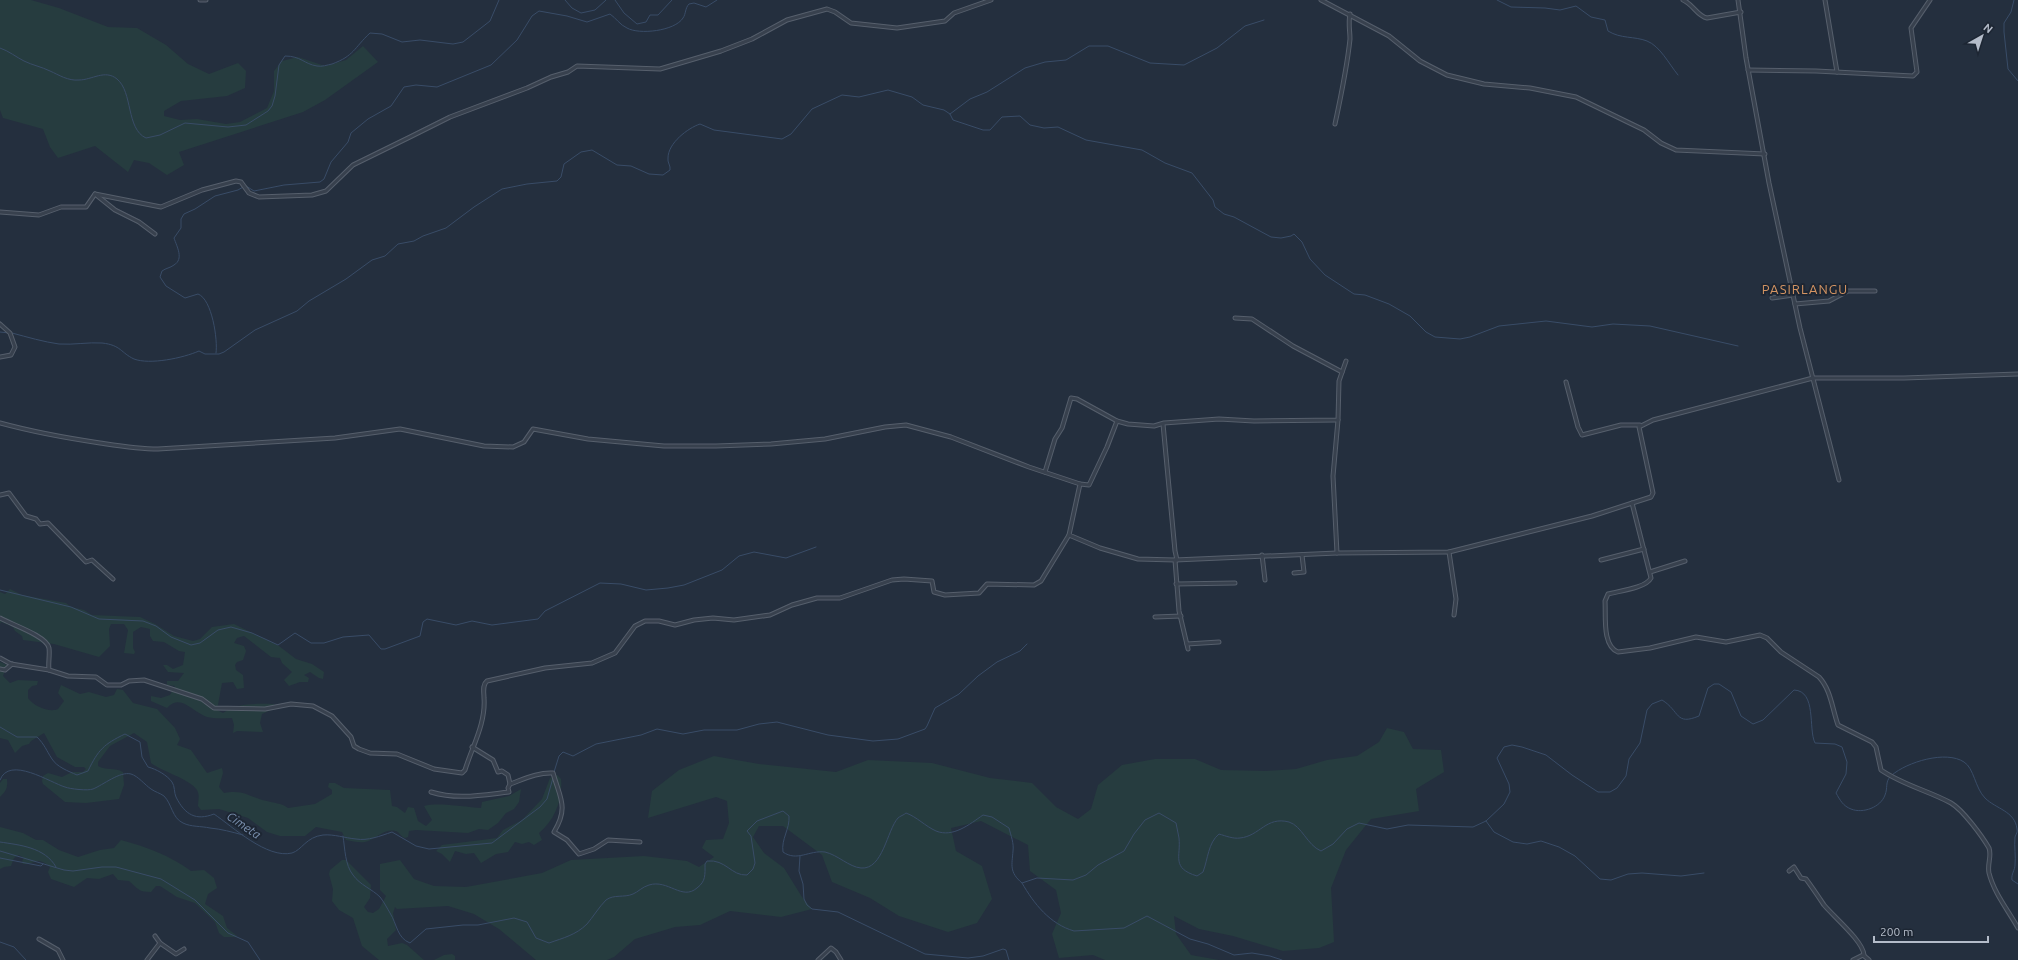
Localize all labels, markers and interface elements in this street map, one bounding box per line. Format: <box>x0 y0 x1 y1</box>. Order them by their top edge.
north arrow <box>1962 16 2002 56</box>
text: N <box>1981 21 1995 35</box>
district label: PASIRLANGU <box>1762 282 1848 296</box>
water label: Cimeta <box>225 809 264 841</box>
scale bar <box>1874 918 1988 944</box>
text: 200 m <box>1880 925 1913 938</box>

